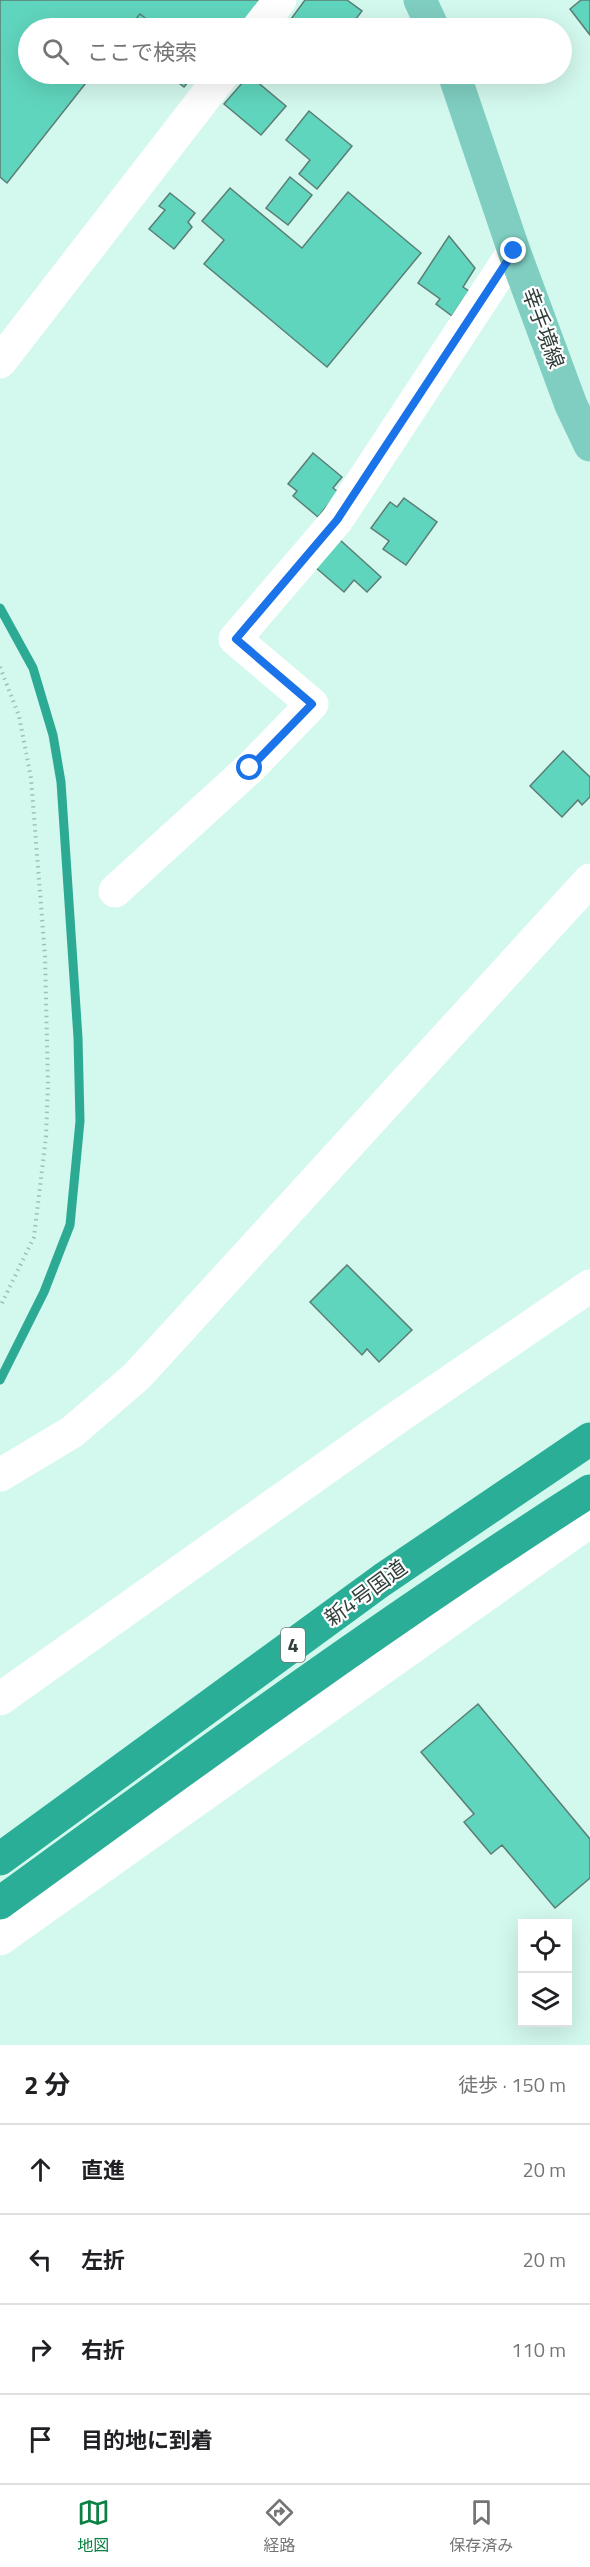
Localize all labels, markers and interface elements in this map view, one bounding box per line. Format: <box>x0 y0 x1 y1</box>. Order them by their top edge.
search box <box>18 18 572 84</box>
icon: search <box>39 35 72 68</box>
text: ここで検索 <box>87 35 197 69</box>
route end <box>500 237 526 263</box>
street label: 幸手境線 <box>515 283 573 373</box>
route start <box>236 754 262 780</box>
street label: 新4号国道 <box>317 1551 414 1633</box>
road number: 4 <box>281 1628 305 1662</box>
map controls <box>518 1919 572 2027</box>
button: locate <box>518 1919 572 1973</box>
button: layers <box>518 1973 572 2027</box>
text: 2 分 <box>24 2065 70 2104</box>
text: 徒歩 · 150 m <box>458 2069 566 2100</box>
icon: ahead <box>24 2153 57 2186</box>
text: 直進 <box>81 2153 125 2187</box>
text: 20 m <box>522 2154 566 2185</box>
icon: left <box>24 2243 57 2276</box>
text: 左折 <box>81 2243 125 2277</box>
text: 20 m <box>522 2244 566 2275</box>
icon: right <box>24 2333 57 2366</box>
text: 右折 <box>81 2333 125 2367</box>
text: 110 m <box>511 2334 566 2365</box>
icon: arrive <box>24 2423 57 2456</box>
text: 目的地に到着 <box>81 2423 213 2457</box>
tab: 地図 <box>77 2496 110 2557</box>
tab: 経路 <box>263 2496 296 2557</box>
tab: 保存済み <box>449 2496 513 2557</box>

